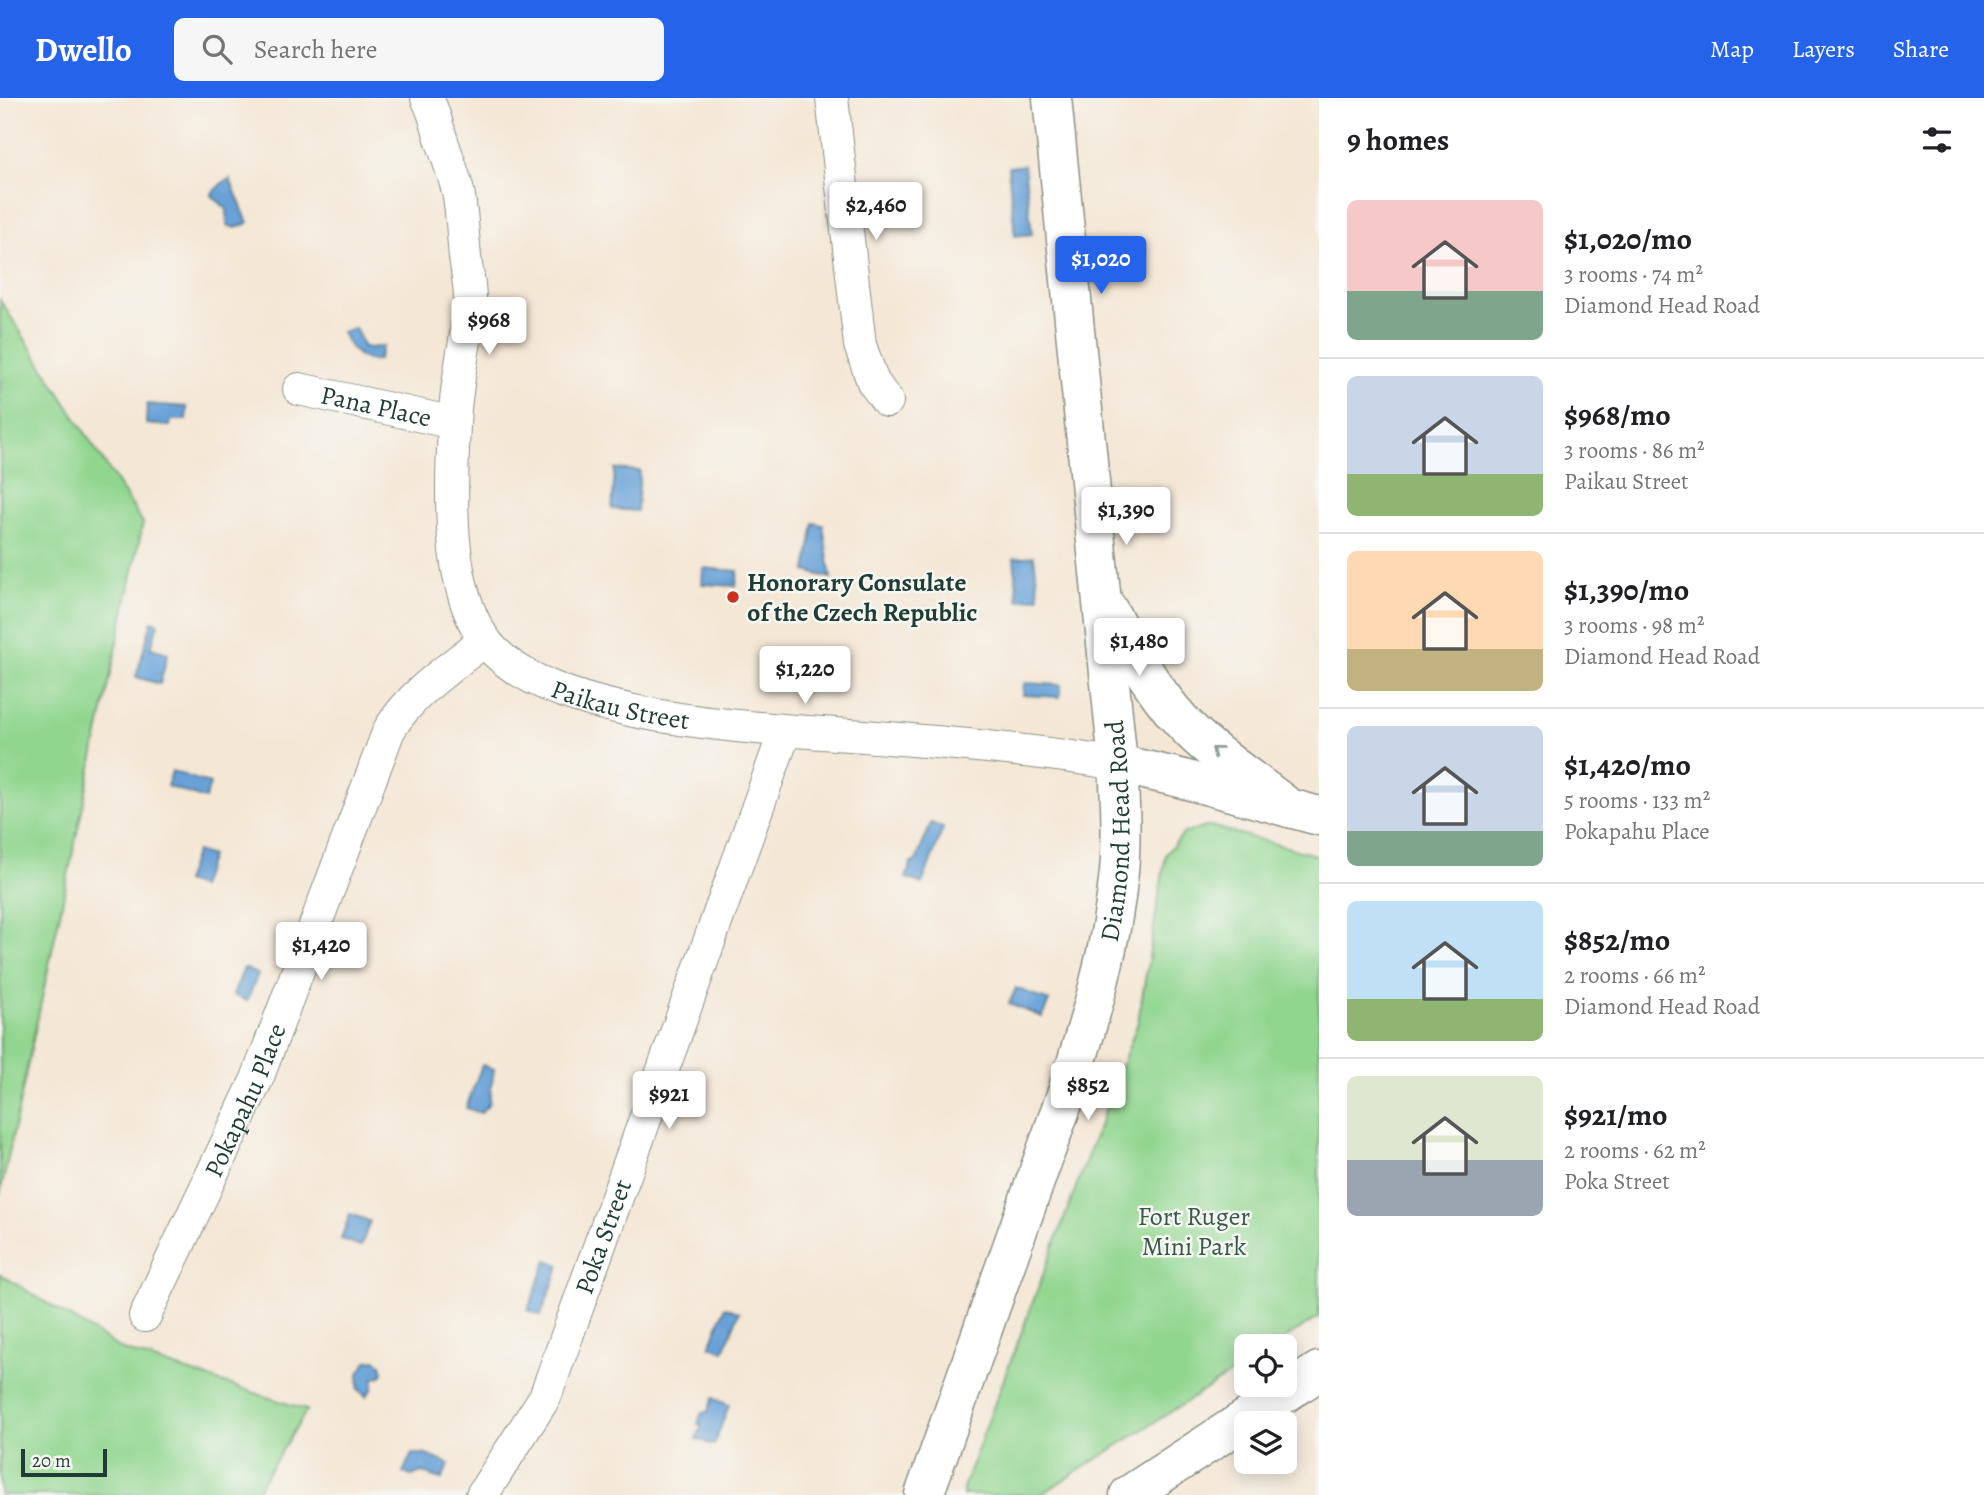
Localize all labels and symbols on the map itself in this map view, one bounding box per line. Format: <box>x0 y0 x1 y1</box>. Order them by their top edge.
pin: $2,460 <box>819 183 933 242</box>
pin: $1,020 <box>1044 236 1158 296</box>
pin: $968 <box>448 298 530 357</box>
street label: Pana Place <box>317 377 435 436</box>
pin: $1,390 <box>1069 488 1183 547</box>
place label: Honorary Consulate of the Czech Republic <box>747 565 978 630</box>
marker: Honorary Consulate of the Czech Republic <box>725 589 741 605</box>
pin: $1,480 <box>1082 618 1196 678</box>
pin: $1,220 <box>748 646 862 706</box>
street label: Paikau Street <box>546 672 692 738</box>
street label: Diamond Head Road <box>1092 719 1139 945</box>
one-way arrow <box>1211 746 1224 759</box>
pin: $1,420 <box>264 922 378 982</box>
street label: Pokapahu Place <box>196 1019 294 1183</box>
pin: $852 <box>1047 1062 1129 1122</box>
pin: $921 <box>628 1072 710 1131</box>
street label: Poka Street <box>567 1174 640 1299</box>
park label: Fort Ruger Mini Park <box>1138 1199 1250 1264</box>
scale bar <box>21 1446 107 1478</box>

